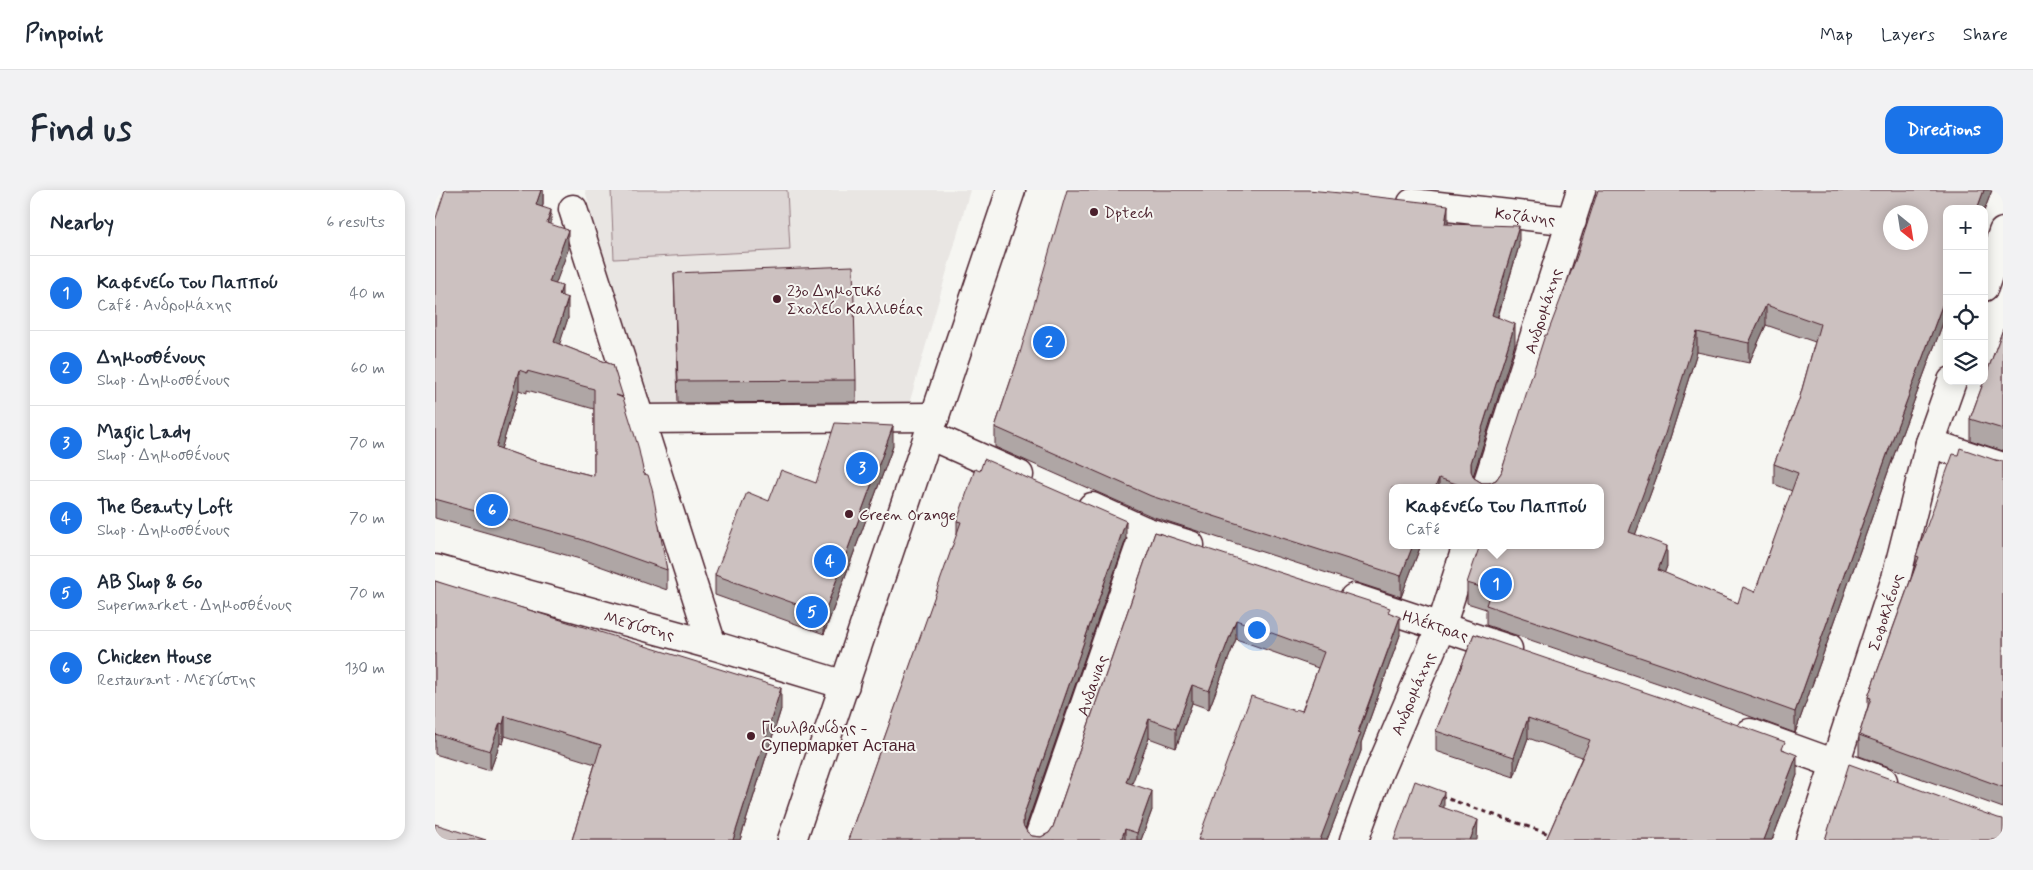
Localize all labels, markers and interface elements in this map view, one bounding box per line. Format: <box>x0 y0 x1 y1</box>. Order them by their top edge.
text: Pinpoint <box>25 19 103 50</box>
text: Map <box>1820 23 1853 47</box>
text: Layers <box>1881 23 1935 47</box>
text: Share <box>1963 23 2008 47</box>
button: Directions <box>1885 106 2003 154</box>
text: Find us <box>30 107 132 153</box>
place label: Dptech <box>1104 203 1153 224</box>
street label: Κοζάνης <box>1494 203 1556 231</box>
north arrow <box>1883 205 1928 250</box>
map controls <box>1943 205 1988 385</box>
button: + <box>1943 205 1988 250</box>
marker: Dptech <box>1088 206 1100 218</box>
text: Nearby <box>50 209 114 237</box>
text: 6 results <box>326 212 385 233</box>
button: − <box>1943 250 1988 295</box>
street label: Ανδρομάχης <box>1520 266 1567 357</box>
text: Καφενείο του Παππού <box>97 270 279 295</box>
place label: 23ο Δημοτικό Σχολείο Καλλιθέας <box>787 281 923 320</box>
text: 1 <box>62 283 70 304</box>
text: 40 m <box>349 283 385 304</box>
marker: 23ο Δημοτικό Σχολείο Καλλιθέας <box>771 293 783 305</box>
text: Café · Ανδρομάχης <box>97 295 232 316</box>
button: locate <box>1943 295 1988 340</box>
pin: 2 <box>1033 323 1065 361</box>
button: layers <box>1943 340 1988 385</box>
text: Δημοσθένους <box>97 345 206 370</box>
text: 2 <box>62 358 70 379</box>
text: 60 m <box>351 358 385 379</box>
text: Shop · Δημοσθένους <box>97 370 230 391</box>
text: Magic Lady <box>97 420 191 445</box>
text: 3 <box>62 433 70 454</box>
text: 70 m <box>349 433 385 454</box>
text: Shop · Δημοσθένους <box>97 445 230 466</box>
pin: 3 <box>846 449 878 487</box>
popup <box>1389 484 1604 549</box>
pin: 6 <box>476 491 508 529</box>
text: Καφενείο του Παππού <box>1406 494 1587 519</box>
text: The Beauty Loft <box>97 495 233 520</box>
place label: Green Orange <box>859 505 956 527</box>
text: 4 <box>61 508 71 529</box>
text: 70 m <box>349 508 385 529</box>
marker: Green Orange <box>843 508 855 520</box>
text: Café <box>1406 519 1440 540</box>
text: Shop · Δημοσθένους <box>97 520 230 541</box>
pin: 4 <box>814 542 846 580</box>
pin: 1 <box>1480 565 1512 603</box>
text: AB Shop & Go <box>97 570 202 595</box>
street label: Σοφοκλέους <box>1864 572 1909 654</box>
text: 5 <box>61 583 71 604</box>
text: 70 m <box>349 583 385 604</box>
pin: 5 <box>796 593 828 631</box>
text: Supermarket · Δημοσθένους <box>97 595 292 616</box>
street label: Ηλέκτρας <box>1399 606 1471 647</box>
street label: Μεγίστης <box>601 607 677 646</box>
your location <box>1244 617 1270 643</box>
text: Chicken House <box>97 645 212 670</box>
street label: Ανδρομάχης <box>1387 649 1441 739</box>
street label: Ανδανiας <box>1073 652 1113 719</box>
text: 6 <box>62 658 70 679</box>
text: 130 m <box>344 658 385 679</box>
text: Restaurant · Μεγίστης <box>97 670 256 691</box>
place label: Γιουλβανίδης - Супермаркет Астана <box>761 718 916 757</box>
marker: Γιουλβανίδης - Супермаркет Астана <box>745 730 757 742</box>

